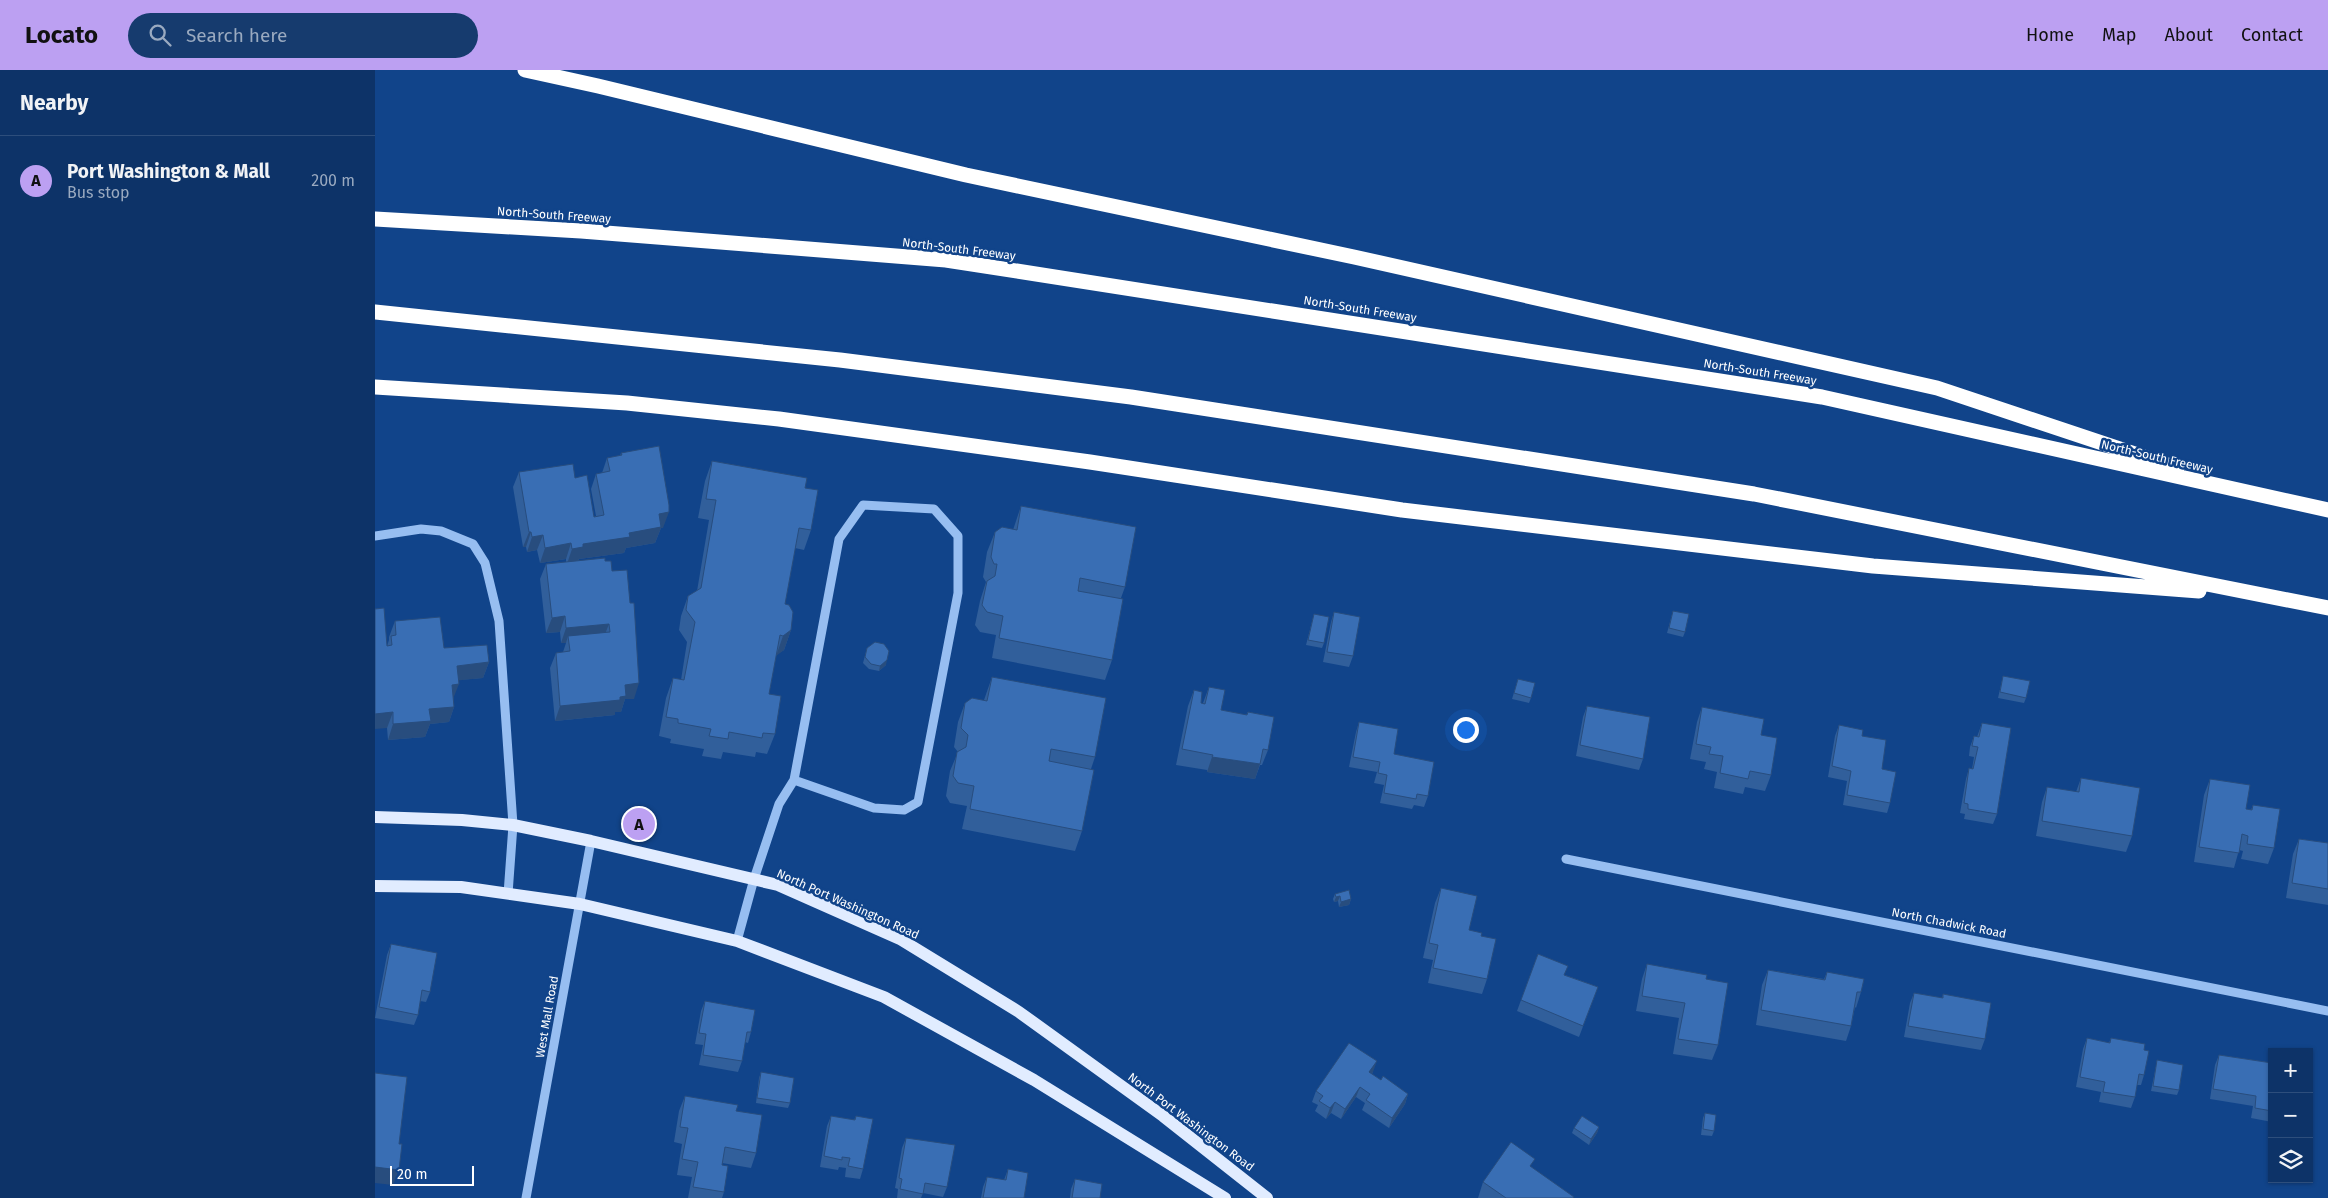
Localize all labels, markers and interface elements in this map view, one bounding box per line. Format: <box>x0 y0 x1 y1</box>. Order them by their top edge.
search box <box>128 13 478 58</box>
text: Locato <box>25 21 98 49</box>
icon: search <box>146 21 174 49</box>
text: Search here <box>186 24 287 47</box>
text: Home <box>2026 24 2074 46</box>
text: Map <box>2102 24 2136 46</box>
text: About <box>2164 24 2213 46</box>
text: Contact <box>2241 24 2303 46</box>
text: Nearby <box>20 90 88 116</box>
text: Port Washington & Mall <box>67 160 270 183</box>
text: A <box>31 171 41 190</box>
text: 200 m <box>311 171 355 190</box>
text: Bus stop <box>67 183 130 202</box>
street label: North-South Freeway <box>497 204 612 226</box>
street label: North-South Freeway <box>901 235 1017 263</box>
street label: North-South Freeway <box>1303 293 1418 325</box>
street label: North-South Freeway <box>1703 356 1818 388</box>
street label: North-South Freeway <box>2100 437 2214 477</box>
your location <box>1453 717 1479 743</box>
pin: A <box>623 805 655 843</box>
street label: North Port Washington Road <box>775 866 921 942</box>
street label: North Chadwick Road <box>1891 905 2007 941</box>
street label: West Mall Road <box>533 975 561 1059</box>
map controls <box>2268 1048 2313 1183</box>
button: + <box>2268 1048 2313 1093</box>
street label: North Port Washington Road <box>1125 1070 1257 1174</box>
button: − <box>2268 1093 2313 1138</box>
button: layers <box>2268 1138 2313 1183</box>
scale bar <box>390 1163 474 1186</box>
text: 20 m <box>397 1166 427 1183</box>

